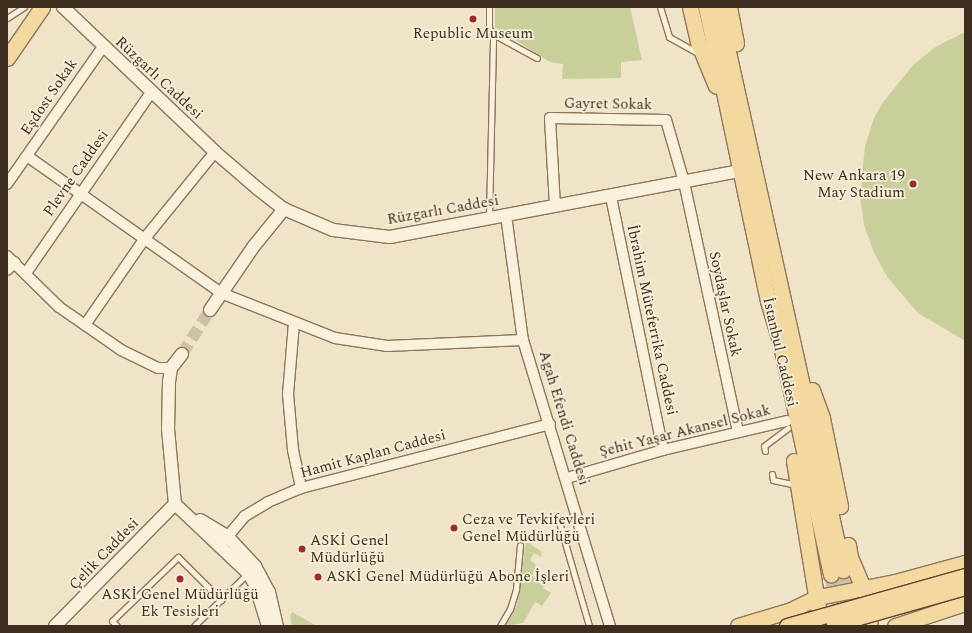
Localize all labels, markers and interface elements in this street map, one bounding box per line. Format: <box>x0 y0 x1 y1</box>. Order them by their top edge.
marker: Republic Museum <box>468 14 478 24</box>
place label: Republic Museum <box>413 25 533 43</box>
street label: Rüzgarlı Caddesi <box>111 33 207 123</box>
street label: Eşdost Sokak <box>17 55 81 139</box>
street label: Gayret Sokak <box>564 94 652 114</box>
street label: Plevne Caddesi <box>39 126 113 220</box>
place label: New Ankara 19 May Stadium <box>803 166 905 201</box>
marker: New Ankara 19 May Stadium <box>908 179 918 189</box>
street label: Rüzgarlı Caddesi <box>386 191 500 229</box>
street label: İbrahim Müteferrika Caddesi <box>623 223 681 417</box>
street label: Soydaşlar Sokak <box>705 250 745 358</box>
street label: İstanbul Caddesi <box>759 296 801 408</box>
street label: Agah Efendi Caddesi <box>535 348 593 488</box>
street label: Şehit Yaşar Akansel Sokak <box>598 401 772 461</box>
street label: Hamit Kaplan Caddesi <box>298 426 448 482</box>
place label: Ceza ve Tevkifevleri Genel Müdürlüğü <box>462 510 595 545</box>
street label: Çelik Caddesi <box>65 514 143 594</box>
marker: Ceza ve Tevkifevleri Genel Müdürlüğü <box>449 523 459 533</box>
place label: ASKİ Genel Müdürlüğü <box>310 531 389 566</box>
marker: ASKİ Genel Müdürlüğü <box>297 544 307 554</box>
place label: ASKİ Genel Müdürlüğü Abone İşleri <box>326 568 569 586</box>
marker: ASKİ Genel Müdürlüğü Abone İşleri <box>313 572 323 582</box>
marker: ASKİ Genel Müdürlüğü Ek Tesisleri <box>175 574 185 584</box>
place label: ASKİ Genel Müdürlüğü Ek Tesisleri <box>101 585 259 620</box>

